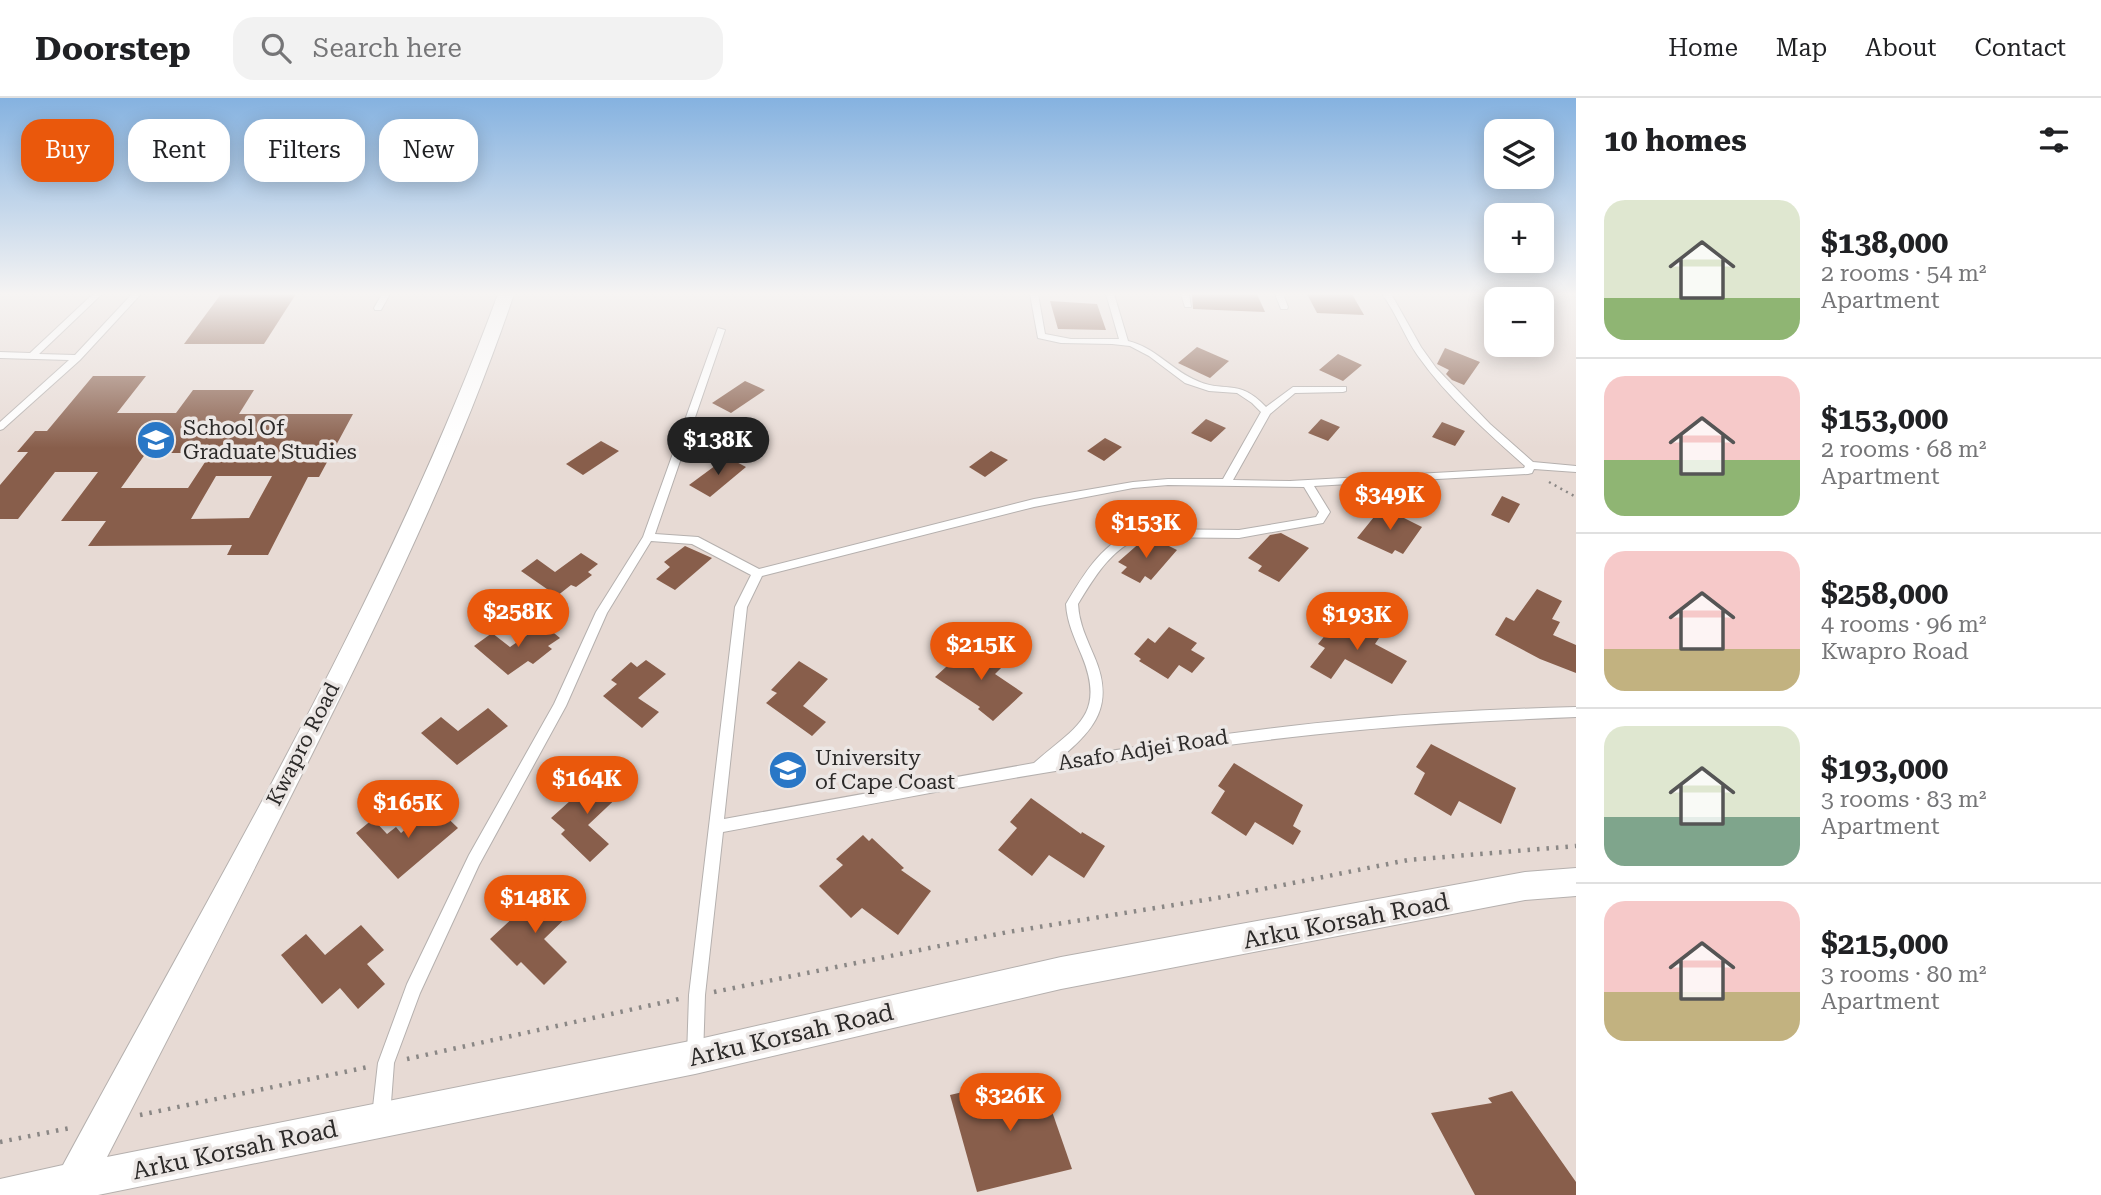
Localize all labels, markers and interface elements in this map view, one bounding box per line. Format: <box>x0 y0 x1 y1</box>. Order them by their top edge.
search box <box>233 17 723 80</box>
text: Doorstep <box>35 29 191 68</box>
icon: search <box>257 29 295 67</box>
text: Search here <box>313 33 462 63</box>
text: Home <box>1668 34 1738 62</box>
text: Map <box>1776 34 1827 62</box>
text: About <box>1865 34 1936 62</box>
text: Contact <box>1974 34 2066 62</box>
chip: Buy <box>21 119 114 182</box>
chip: Rent <box>128 119 230 182</box>
chip: Filters <box>244 119 365 182</box>
chip: New <box>379 119 478 182</box>
map controls <box>1484 119 1554 357</box>
button: layers <box>1484 119 1554 189</box>
icon: filters <box>2035 121 2073 159</box>
text: 10 homes <box>1604 123 1747 158</box>
button: + <box>1484 203 1554 273</box>
text: $138,000 <box>1821 225 1948 260</box>
icon: home <box>1660 228 1744 312</box>
text: 2 rooms · 54 m² <box>1821 260 1987 287</box>
button: − <box>1484 287 1554 357</box>
text: Apartment <box>1821 287 1940 314</box>
text: $153,000 <box>1821 401 1948 436</box>
icon: home <box>1660 404 1744 488</box>
place label: School Of Graduate Studies <box>183 416 357 464</box>
pin: $138K <box>669 418 767 477</box>
school or university icon: School Of Graduate Studies <box>135 419 177 461</box>
text: $138K <box>683 426 753 453</box>
text: 2 rooms · 68 m² <box>1821 436 1987 463</box>
text: Apartment <box>1821 463 1940 490</box>
pin: $349K <box>1341 472 1439 532</box>
text: $349K <box>1355 481 1425 508</box>
pin: $153K <box>1097 500 1195 560</box>
text: $153K <box>1111 509 1181 536</box>
text: $258,000 <box>1821 576 1948 611</box>
icon: home <box>1660 579 1744 663</box>
pin: $258K <box>469 589 567 649</box>
pin: $193K <box>1308 592 1406 652</box>
text: $258K <box>483 598 553 625</box>
text: $193K <box>1322 601 1392 628</box>
text: 4 rooms · 96 m² <box>1821 611 1987 638</box>
pin: $215K <box>932 622 1030 682</box>
text: $215K <box>946 631 1016 658</box>
text: Kwapro Road <box>1821 638 1969 665</box>
street label: Kwapro Road <box>262 678 345 810</box>
street label: Asafo Adjei Road <box>1056 725 1230 775</box>
place label: University of Cape Coast <box>815 746 955 794</box>
school or university icon: University of Cape Coast <box>767 749 809 791</box>
text: $193,000 <box>1821 751 1948 786</box>
icon: home <box>1660 754 1744 838</box>
pin: $164K <box>538 756 636 816</box>
text: $164K <box>552 765 622 792</box>
pin: $165K <box>359 780 457 840</box>
text: 3 rooms · 83 m² <box>1821 786 1987 813</box>
text: $165K <box>373 789 443 816</box>
text: Apartment <box>1821 813 1940 840</box>
pin: $148K <box>486 876 584 935</box>
text: $148K <box>500 884 570 911</box>
street label: Arku Korsah Road <box>1241 887 1451 955</box>
text: $215,000 <box>1821 926 1948 961</box>
icon: home <box>1660 929 1744 1013</box>
text: 3 rooms · 80 m² <box>1821 961 1987 988</box>
text: Apartment <box>1821 988 1940 1015</box>
street label: Arku Korsah Road <box>686 998 896 1072</box>
pin: $326K <box>961 1074 1059 1133</box>
text: $326K <box>975 1082 1045 1109</box>
street label: Arku Korsah Road <box>130 1115 340 1185</box>

